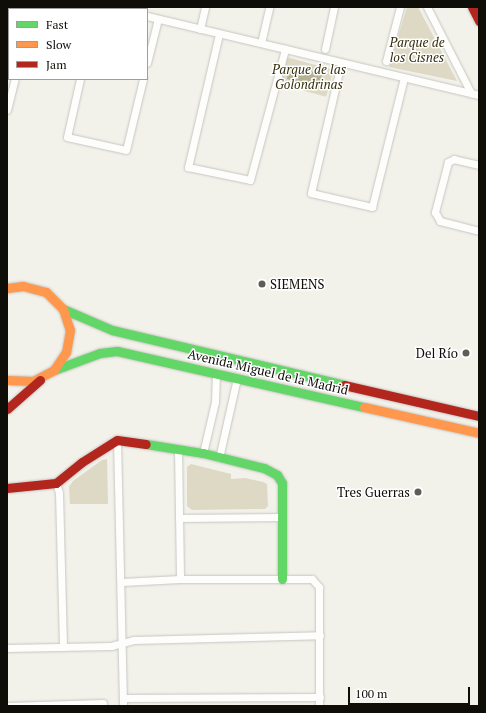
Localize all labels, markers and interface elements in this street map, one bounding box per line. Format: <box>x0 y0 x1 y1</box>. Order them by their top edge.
legend <box>8 8 148 80</box>
text: Fast <box>46 17 68 32</box>
park label: Parque de los Cisnes <box>389 35 445 66</box>
text: Slow <box>46 37 71 52</box>
text: Jam <box>46 57 67 72</box>
park label: Parque de las Golondrinas <box>272 62 346 93</box>
place label: SIEMENS <box>270 276 324 292</box>
marker: SIEMENS <box>257 279 267 289</box>
place label: Del Río <box>416 345 458 361</box>
street label: Avenida Miguel de la Madrid <box>186 346 350 398</box>
marker: Del Río <box>461 348 471 358</box>
place label: Tres Guerras <box>337 484 410 500</box>
marker: Tres Guerras <box>413 487 423 497</box>
scale bar <box>350 679 472 705</box>
text: 100 m <box>355 686 387 701</box>

